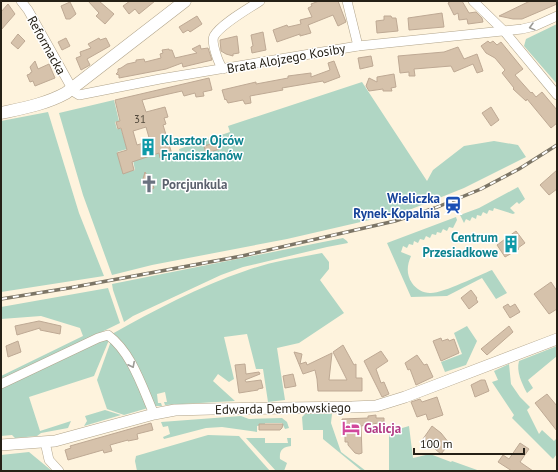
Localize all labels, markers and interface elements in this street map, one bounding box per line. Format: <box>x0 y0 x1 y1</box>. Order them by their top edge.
street label: Reformacka <box>23 13 70 78</box>
one-way arrow <box>528 22 535 30</box>
street label: Brata Alojzego Kosiby <box>226 40 347 77</box>
house number: 31 <box>134 112 146 126</box>
place label: Klasztor Ojców Franciszkanów <box>161 132 244 164</box>
building icon: Klasztor Ojców Franciszkanów <box>138 137 158 157</box>
church icon: Porcjunkula <box>139 174 159 194</box>
place label: Porcjunkula <box>162 176 227 193</box>
place label: Wieliczka Rynek-Kopalnia <box>353 190 440 222</box>
station icon: Wieliczka Rynek-Kopalnia <box>443 195 463 215</box>
place label: Centrum Przesiadkowe <box>423 229 498 261</box>
building icon: Centrum Przesiadkowe <box>501 234 521 254</box>
one-way arrow <box>127 361 135 369</box>
street label: Edwarda Dembowskiego <box>215 399 351 418</box>
hotel icon: Galicja <box>341 418 361 438</box>
place label: Galicja <box>364 420 401 437</box>
scale bar <box>414 430 524 456</box>
text: 100 m <box>420 436 453 451</box>

